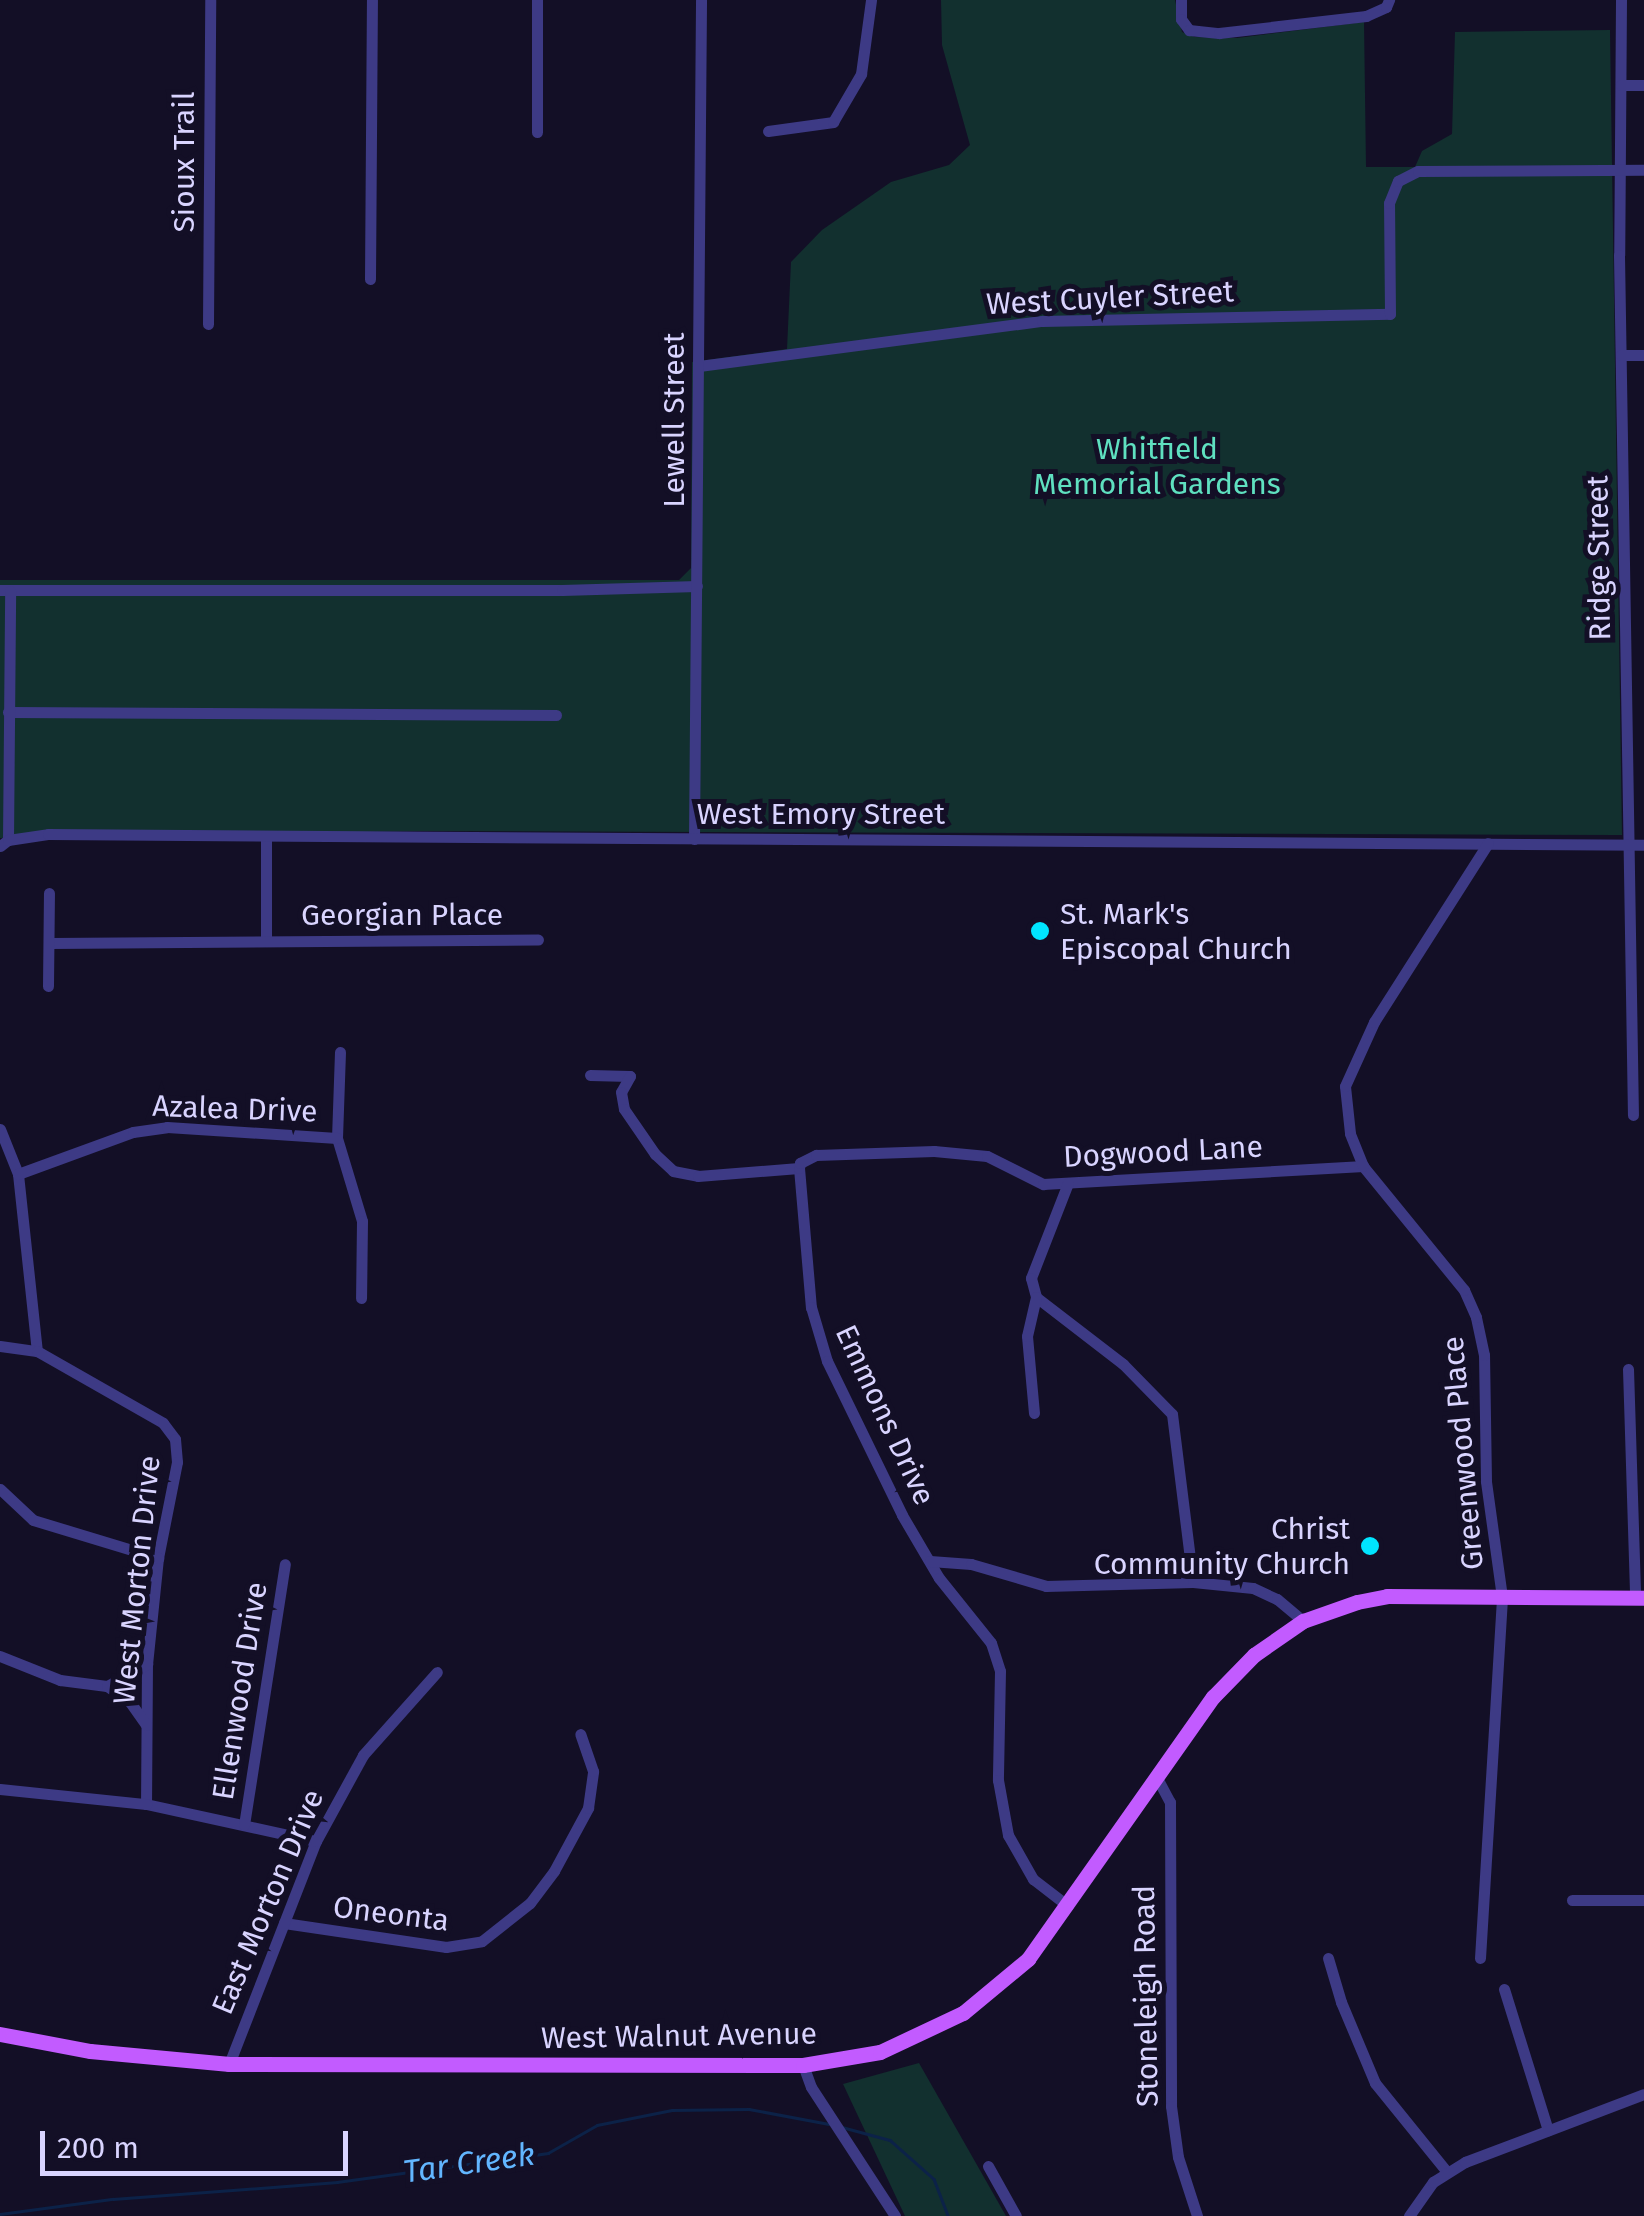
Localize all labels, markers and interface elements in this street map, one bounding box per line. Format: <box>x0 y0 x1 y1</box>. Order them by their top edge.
street label: Sioux Trail <box>166 92 202 232</box>
street label: West Cuyler Street <box>985 274 1235 322</box>
street label: Lewell Street <box>656 332 692 508</box>
park label: Whitfield Memorial Gardens <box>1033 431 1281 502</box>
street label: Ridge Street <box>1580 475 1618 641</box>
street label: West Emory Street <box>697 796 945 832</box>
place label: St. Mark's Episcopal Church <box>1060 896 1292 966</box>
street label: Georgian Place <box>301 897 503 933</box>
marker: St. Mark's Episcopal Church <box>1029 920 1051 942</box>
street label: Azalea Drive <box>152 1088 318 1130</box>
street label: Dogwood Lane <box>1062 1129 1264 1175</box>
street label: Emmons Drive <box>828 1319 942 1511</box>
street label: Greenwood Place <box>1435 1335 1491 1571</box>
street label: West Morton Drive <box>106 1454 168 1706</box>
place label: Christ Community Church <box>1094 1511 1350 1582</box>
marker: Christ Community Church <box>1359 1535 1381 1557</box>
street label: Ellenwood Drive <box>205 1580 275 1802</box>
street label: East Morton Drive <box>204 1784 332 2020</box>
street label: Stoneleigh Road <box>1126 1885 1166 2107</box>
street label: Oneonta <box>331 1889 451 1939</box>
street label: West Walnut Avenue <box>541 2016 817 2056</box>
scale bar <box>45 2111 352 2173</box>
text: 200 m <box>57 2130 139 2166</box>
water label: Tar Creek <box>401 2135 537 2191</box>

